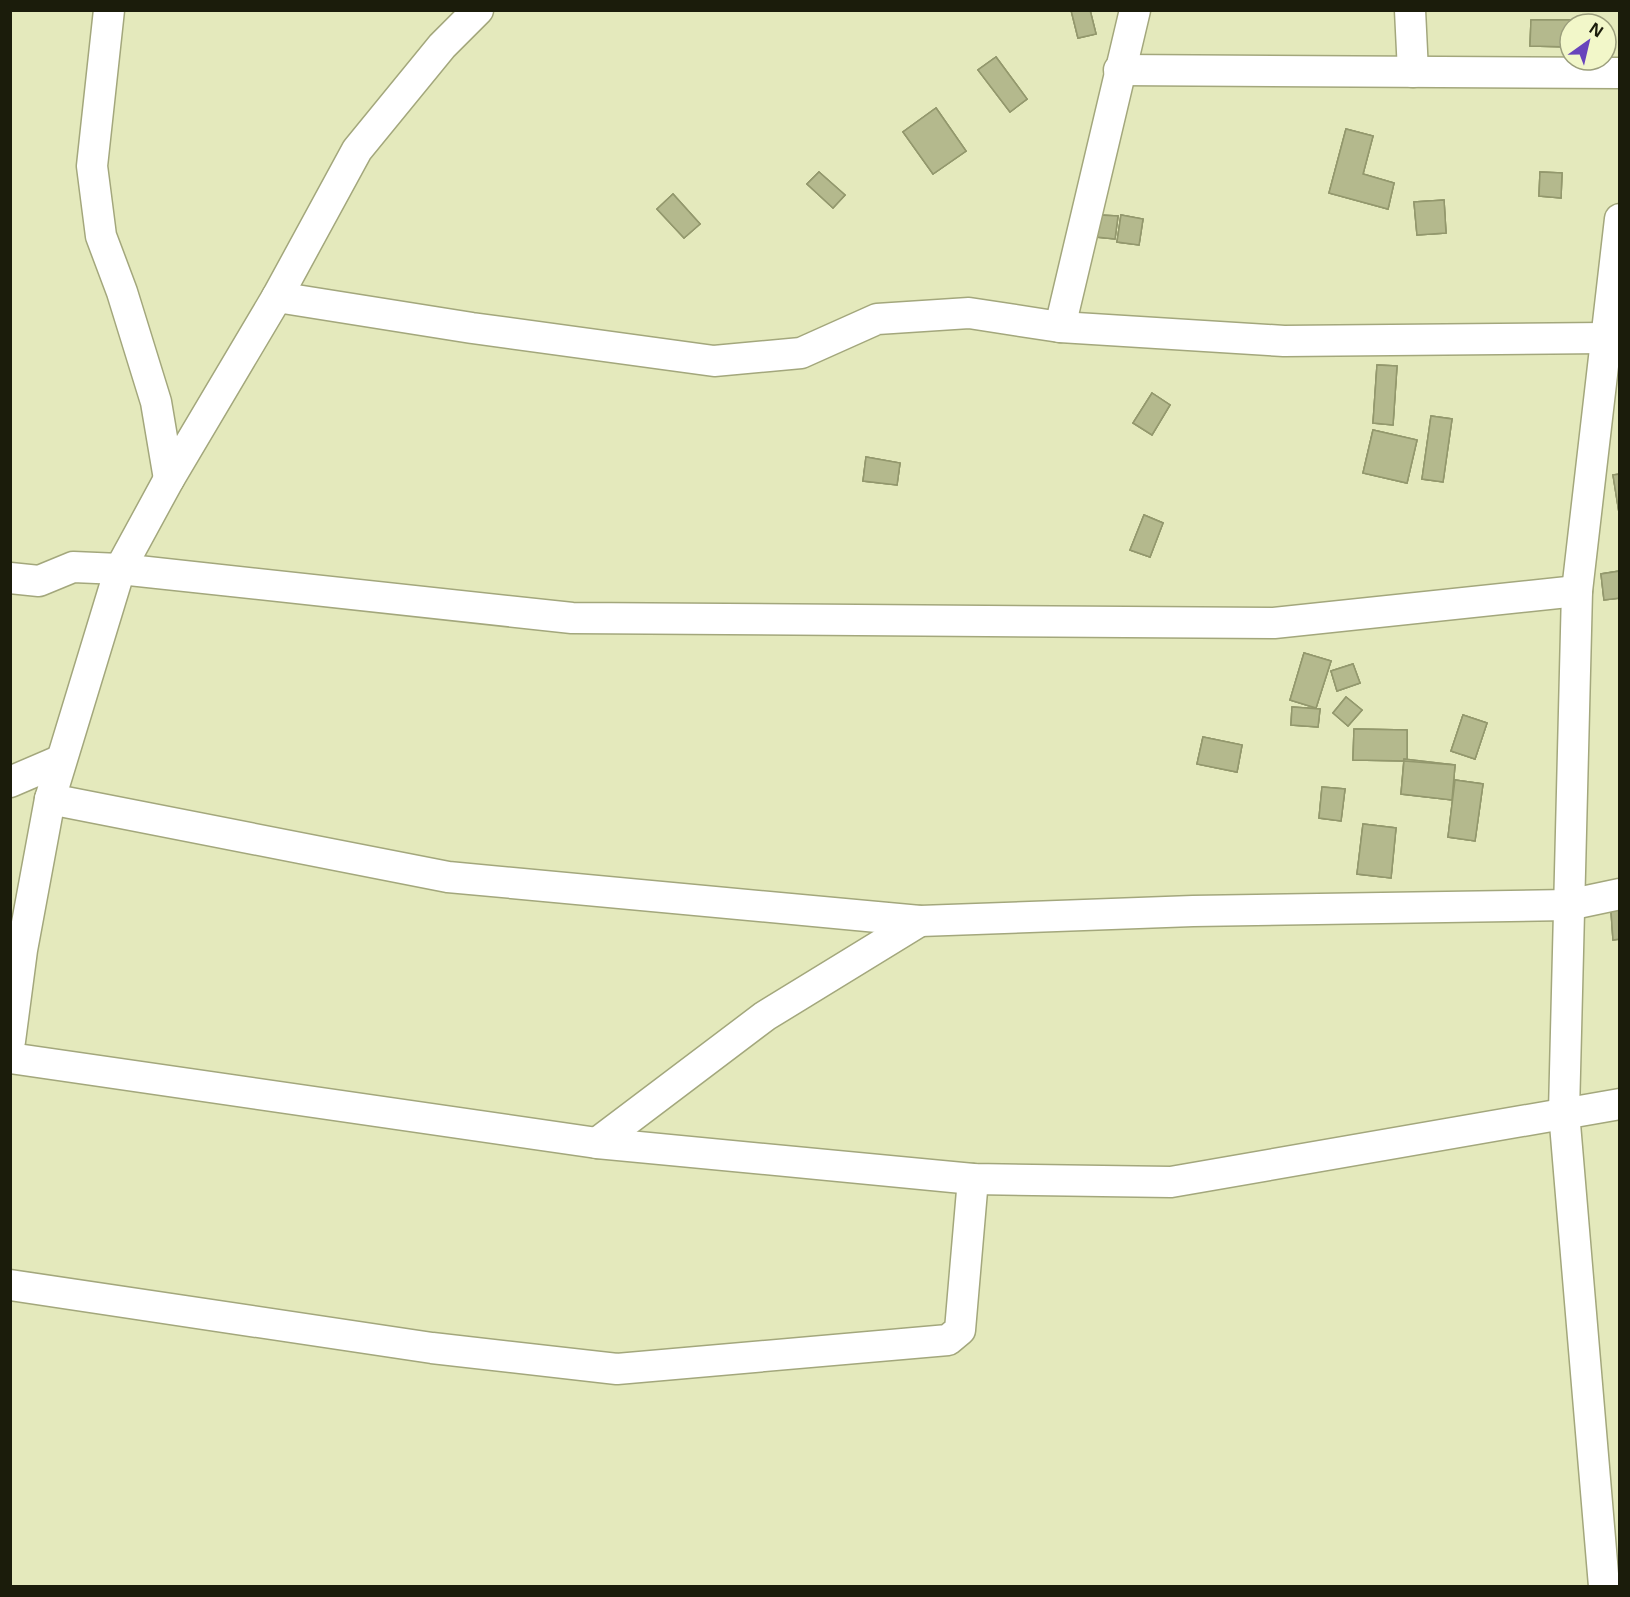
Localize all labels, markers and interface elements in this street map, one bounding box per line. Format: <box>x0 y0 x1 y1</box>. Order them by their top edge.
north arrow <box>1558 12 1618 72</box>
text: N <box>1585 17 1608 42</box>

